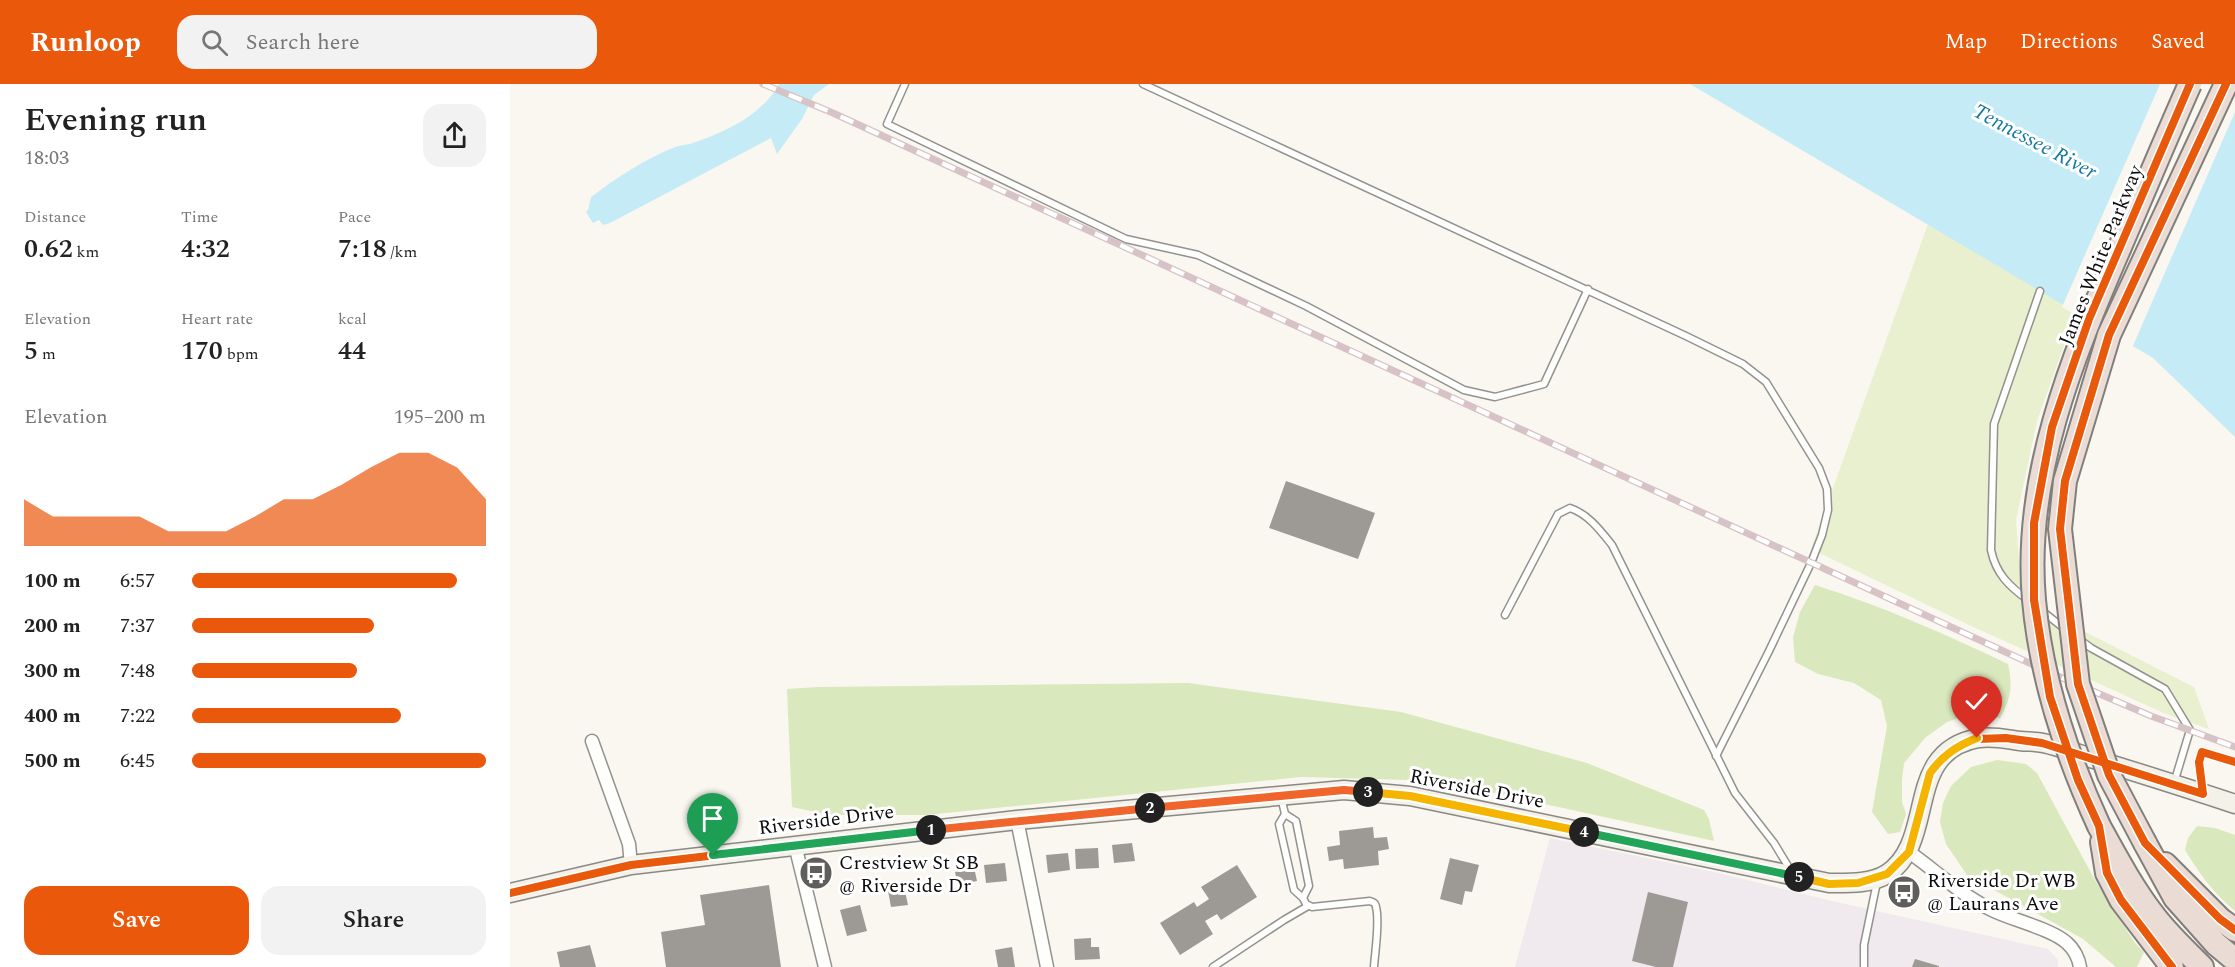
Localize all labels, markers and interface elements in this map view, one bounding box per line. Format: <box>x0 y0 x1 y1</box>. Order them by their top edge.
search box <box>177 15 597 69</box>
text: Runloop <box>30 21 141 64</box>
icon: search <box>198 26 231 59</box>
text: Search here <box>246 26 360 59</box>
text: Map <box>1945 26 1987 58</box>
text: Directions <box>2020 26 2118 58</box>
text: Saved <box>2151 26 2205 58</box>
text: Evening run <box>24 95 207 145</box>
water label: Tennessee River <box>1967 96 2103 188</box>
button: share <box>423 104 486 167</box>
text: 18:03 <box>24 143 69 173</box>
street label: James White Parkway <box>2051 159 2151 350</box>
text: Distance <box>24 205 86 229</box>
text: Time <box>181 205 218 229</box>
text: Pace <box>338 205 371 229</box>
text: 0.62 <box>24 229 73 269</box>
text: 4:32 <box>181 229 230 269</box>
text: 7:18 <box>338 229 387 269</box>
text: km <box>73 240 99 264</box>
text: /km <box>387 240 417 264</box>
text: Elevation <box>24 307 91 331</box>
text: Heart rate <box>181 307 253 331</box>
text: kcal <box>338 307 367 331</box>
text: 5 <box>24 331 38 371</box>
text: 170 <box>181 331 223 371</box>
text: 44 <box>338 331 366 371</box>
text: m <box>38 342 56 366</box>
text: bpm <box>223 342 259 366</box>
text: Elevation <box>24 402 108 432</box>
text: 195–200 m <box>394 402 486 432</box>
text: 100 m <box>24 566 81 596</box>
text: 6:57 <box>120 566 155 596</box>
text: 200 m <box>24 611 81 641</box>
text: 7:37 <box>120 611 155 641</box>
text: 300 m <box>24 656 81 686</box>
text: 7:48 <box>120 656 155 686</box>
pin <box>1951 676 2002 738</box>
icon: check <box>1960 685 1993 718</box>
text: 400 m <box>24 701 81 731</box>
text: 7:22 <box>120 701 155 731</box>
text: 500 m <box>24 746 81 776</box>
text: 6:45 <box>120 746 155 776</box>
street label: Riverside Drive <box>1407 761 1547 817</box>
pin: 3 <box>1353 777 1383 807</box>
text: 3 <box>1364 780 1372 804</box>
pin <box>687 793 738 855</box>
pin: 2 <box>1135 793 1165 823</box>
text: 2 <box>1146 796 1154 820</box>
street label: Riverside Drive <box>757 797 896 843</box>
icon: arrive <box>696 802 729 835</box>
pin: 1 <box>916 815 946 845</box>
pin: 4 <box>1569 817 1599 847</box>
text: 1 <box>927 818 935 842</box>
text: 4 <box>1580 820 1588 844</box>
place label: Crestview St SB @ Riverside Dr <box>839 848 979 901</box>
bus stop icon: Crestview St SB @ Riverside Dr <box>798 855 834 891</box>
pin: 5 <box>1784 862 1814 892</box>
text: 5 <box>1795 865 1803 889</box>
place label: Riverside Dr WB @ Laurans Ave <box>1927 866 2076 919</box>
bus stop icon: Riverside Dr WB @ Laurans Ave <box>1886 874 1922 910</box>
button: Save <box>24 886 249 955</box>
button: Share <box>261 886 486 955</box>

